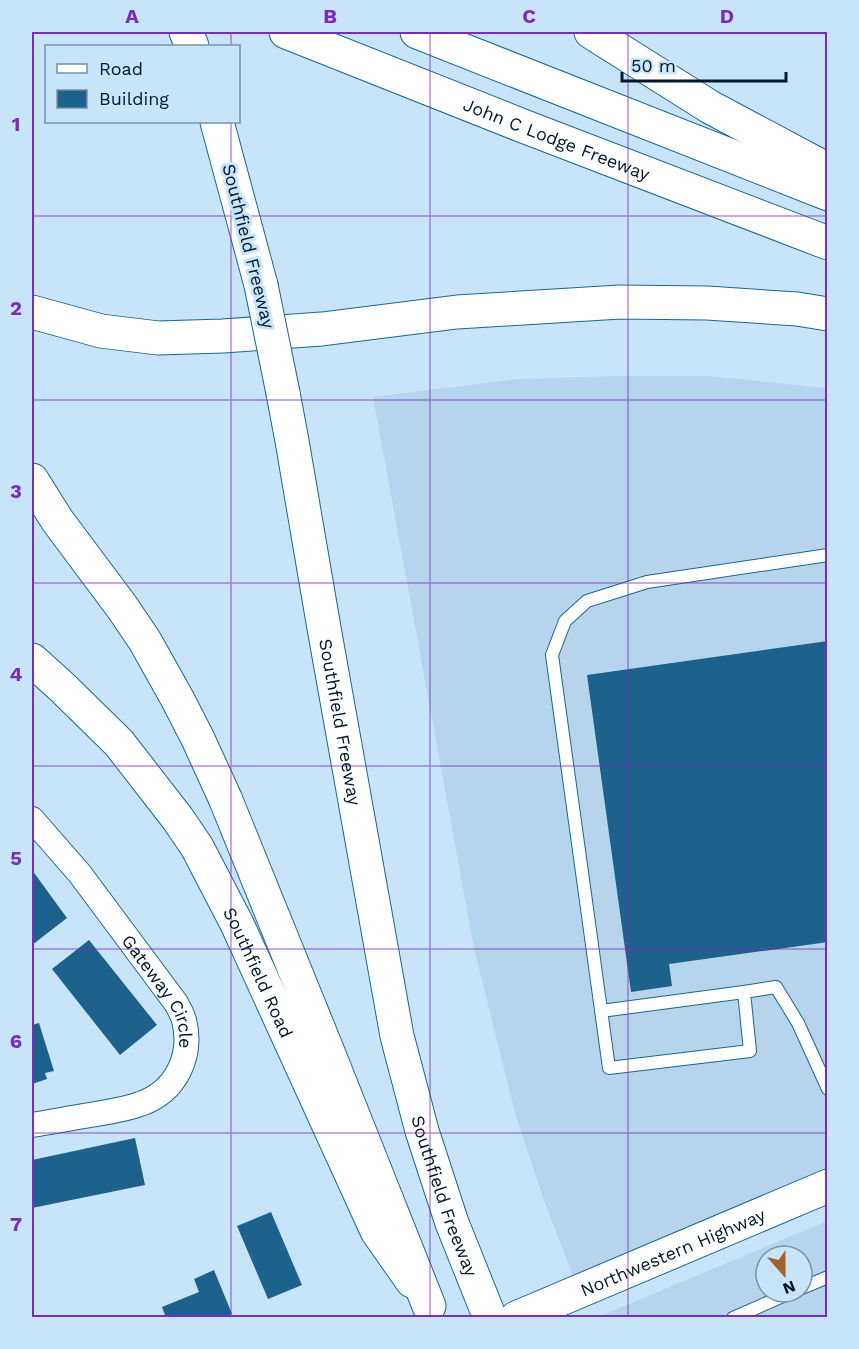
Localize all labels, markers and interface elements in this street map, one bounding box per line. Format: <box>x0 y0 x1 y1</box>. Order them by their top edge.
text: A <box>125 4 139 28</box>
text: B <box>323 4 337 28</box>
text: C <box>522 4 536 28</box>
text: D <box>720 4 734 28</box>
legend <box>45 45 240 123</box>
scale bar <box>622 45 786 83</box>
text: 50 m <box>631 55 676 76</box>
text: Road <box>99 58 143 79</box>
text: Building <box>99 88 169 109</box>
street label: John C Lodge Freeway <box>460 93 654 184</box>
text: 1 <box>12 112 20 136</box>
street label: Southfield Freeway <box>218 162 280 331</box>
text: 2 <box>10 296 22 320</box>
text: 3 <box>10 479 22 503</box>
street label: Southfield Freeway <box>316 637 366 808</box>
text: 4 <box>10 662 23 686</box>
text: 5 <box>10 846 22 870</box>
street label: Southfield Road <box>220 903 298 1041</box>
street label: Gateway Circle <box>118 930 197 1049</box>
text: 6 <box>10 1029 22 1053</box>
street label: Southfield Freeway <box>408 1113 483 1280</box>
street label: Northwestern Highway <box>577 1203 769 1300</box>
text: 7 <box>10 1212 22 1236</box>
north arrow <box>754 1244 814 1304</box>
text: N <box>780 1277 798 1299</box>

